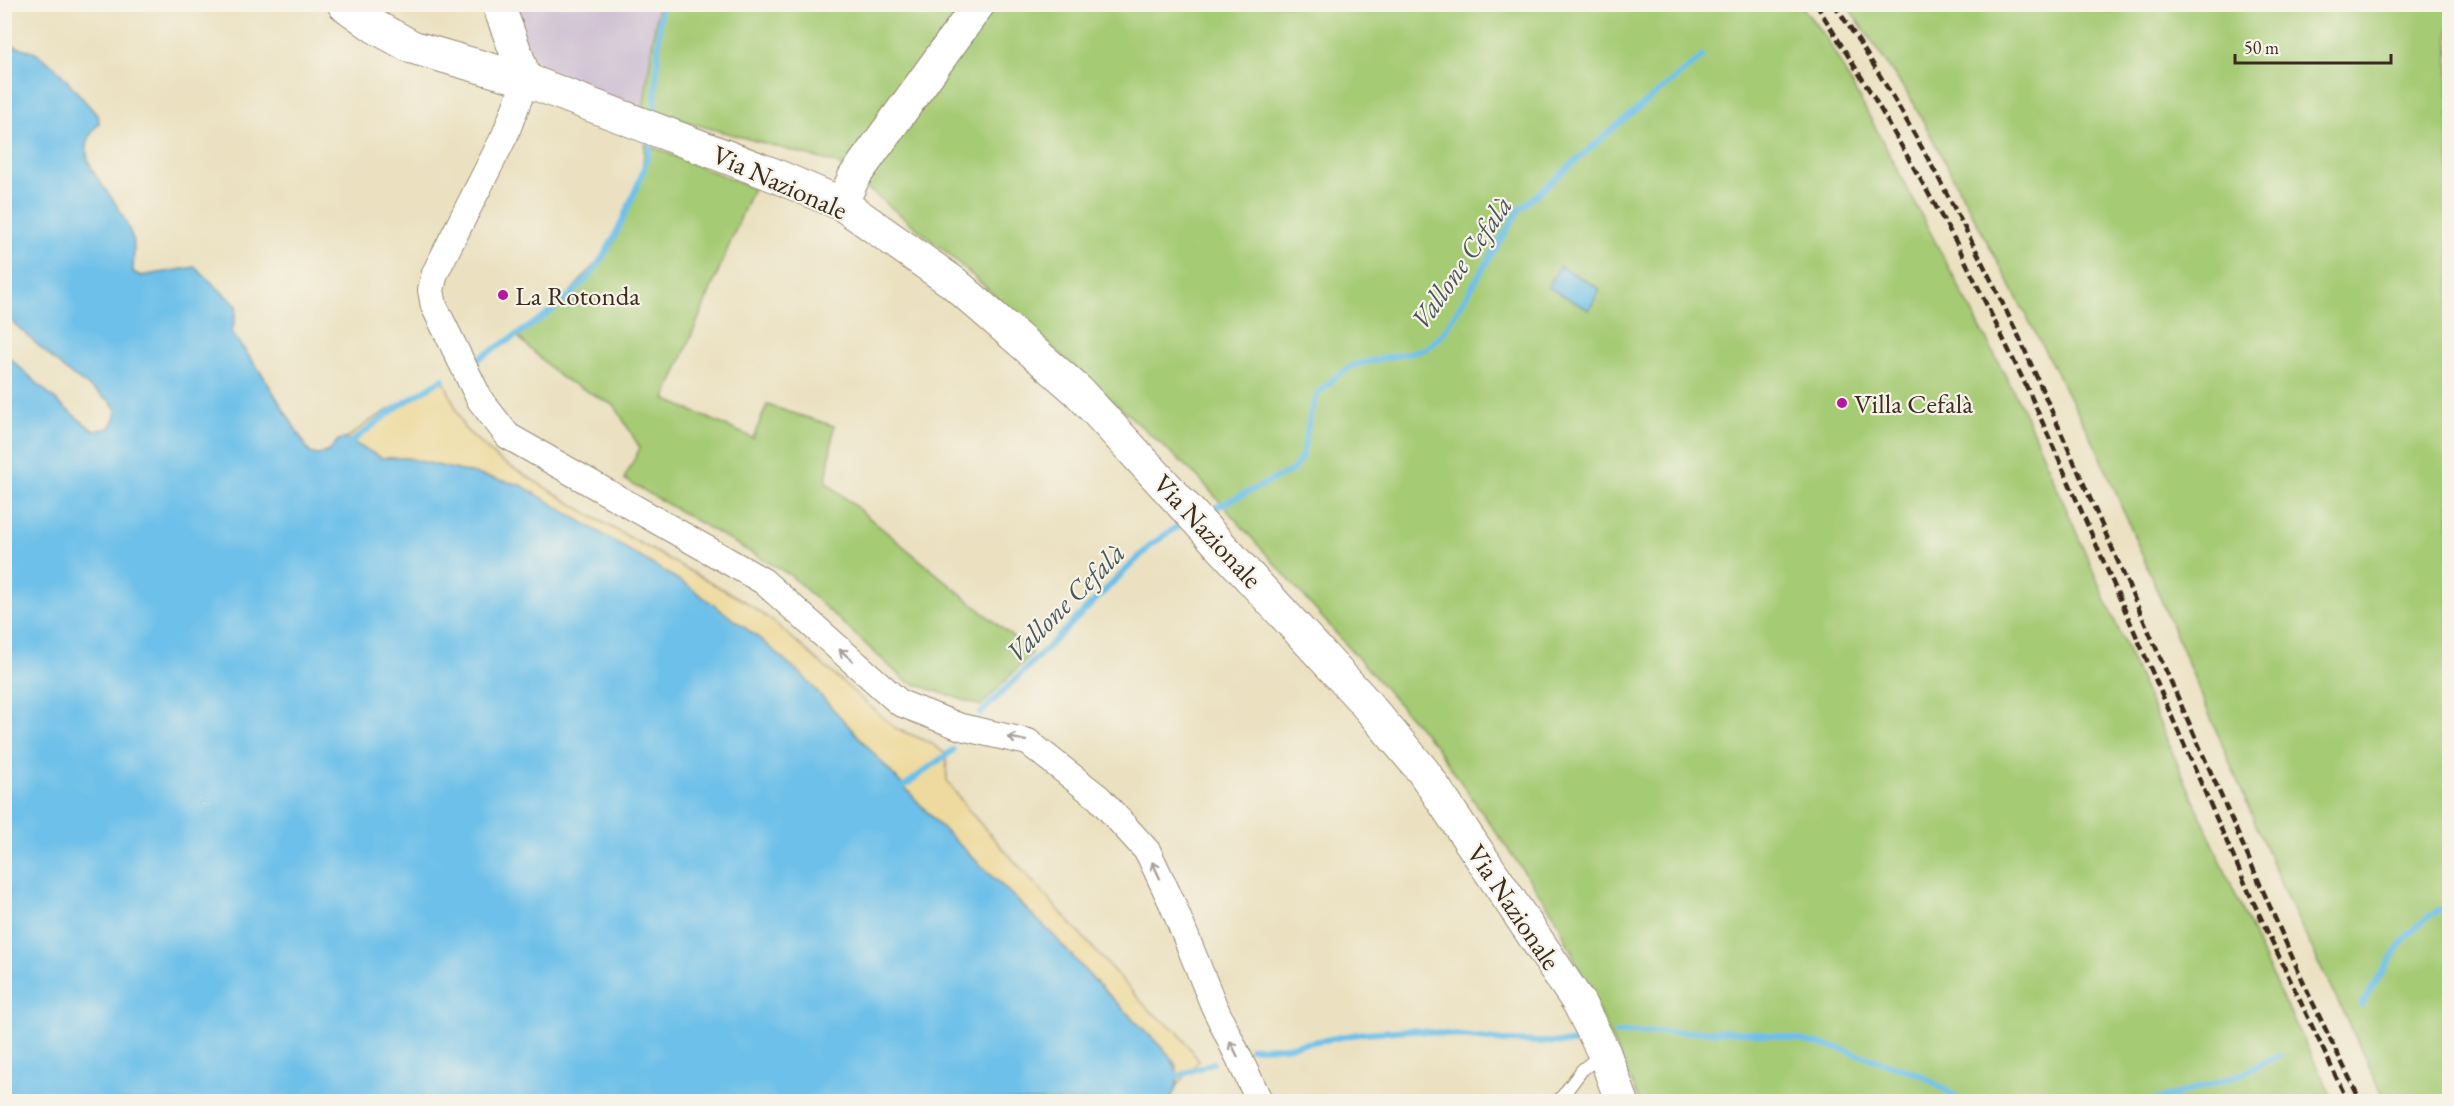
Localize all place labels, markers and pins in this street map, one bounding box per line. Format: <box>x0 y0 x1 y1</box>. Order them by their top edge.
place label: La Rotonda <box>515 278 640 313</box>
marker: La Rotonda <box>496 288 510 302</box>
place label: Villa Cefalà <box>1854 386 1973 421</box>
marker: Villa Cefalà <box>1835 396 1849 410</box>

